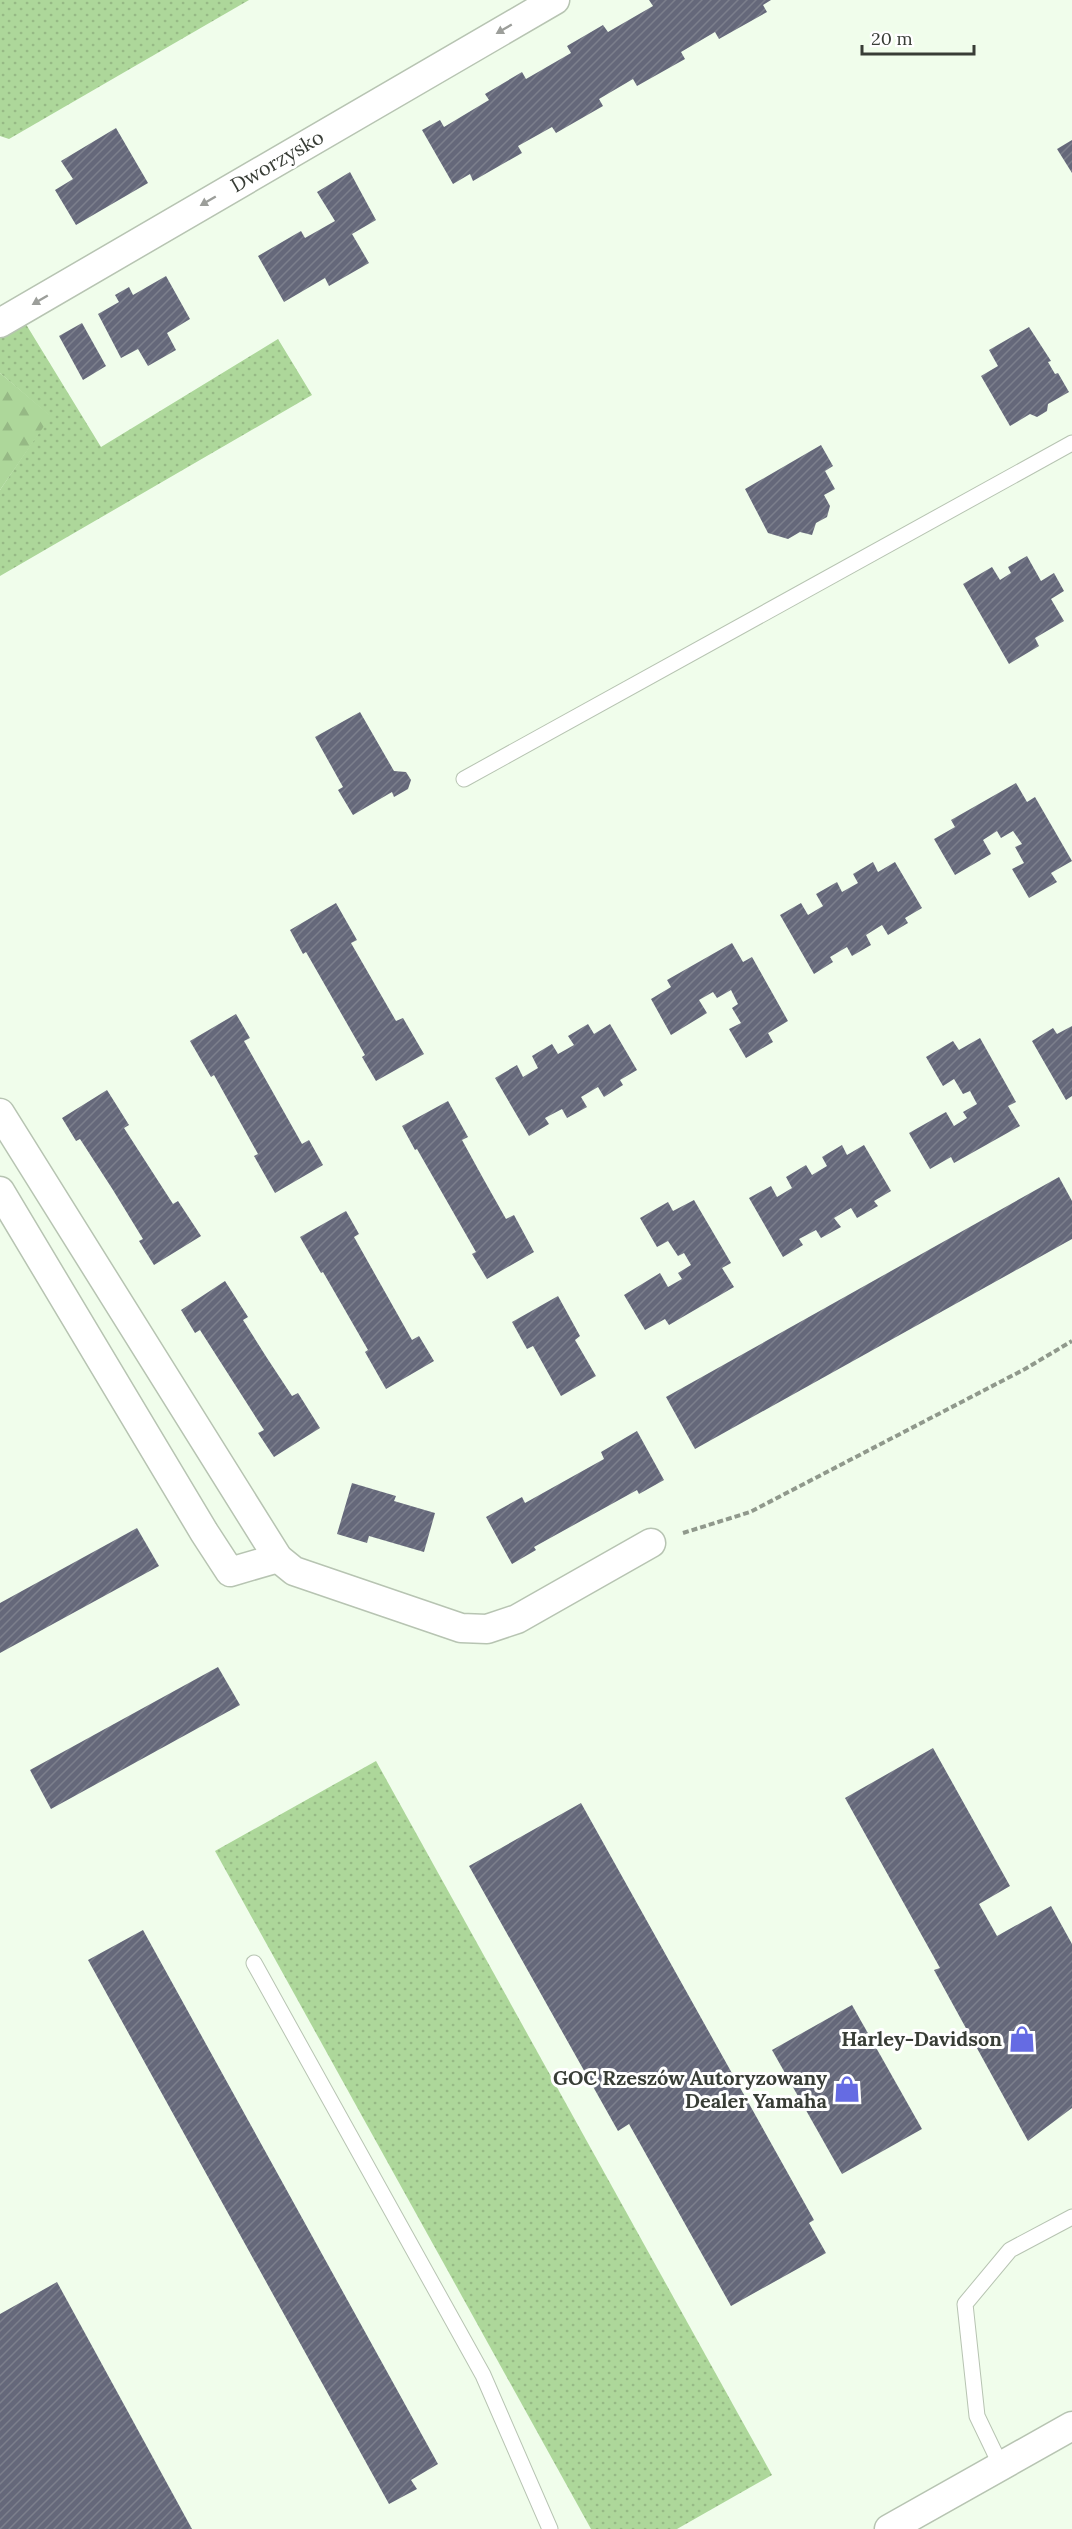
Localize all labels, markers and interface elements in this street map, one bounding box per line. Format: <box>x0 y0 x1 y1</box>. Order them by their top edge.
scale bar <box>862 18 974 56</box>
one-way arrow <box>496 24 512 35</box>
text: 20 m <box>871 27 913 50</box>
street label: Dworzysko <box>226 124 328 197</box>
one-way arrow <box>200 196 217 206</box>
one-way arrow <box>31 295 48 305</box>
shop icon: Harley-Davidson <box>1007 2024 1037 2054</box>
place label: Harley-Davidson <box>841 2026 1002 2051</box>
place label: GOC Rzeszów Autoryzowany Dealer Yamaha <box>553 2065 828 2113</box>
shop icon: GOC Rzeszów Autoryzowany Dealer Yamaha <box>832 2074 862 2104</box>

